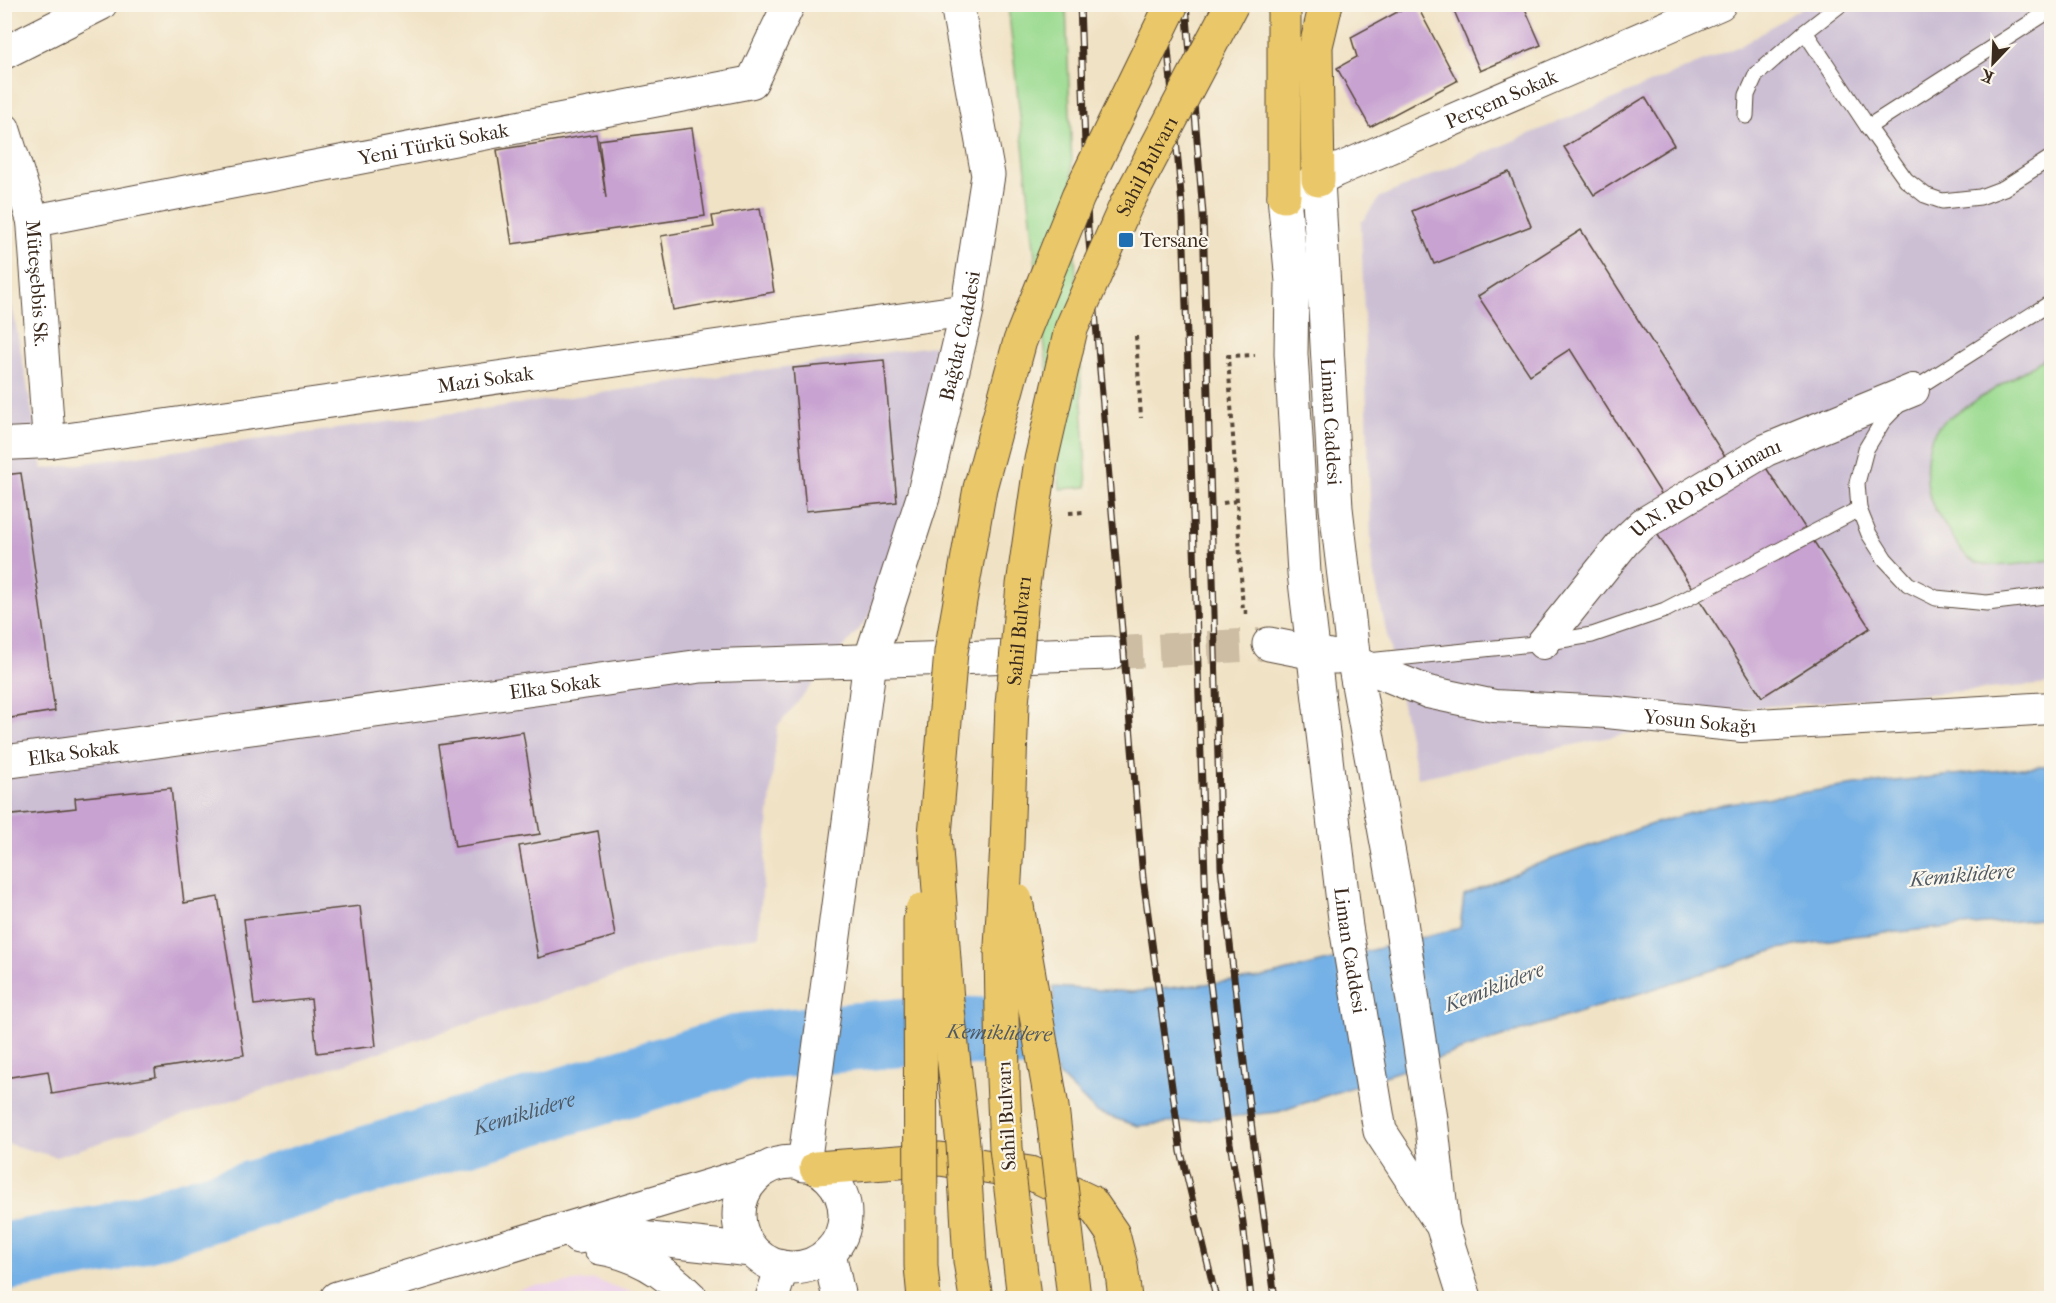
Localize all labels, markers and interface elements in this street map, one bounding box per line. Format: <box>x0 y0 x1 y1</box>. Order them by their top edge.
north arrow <box>1963 33 2023 93</box>
street label: Perçem Sokak <box>1442 65 1562 134</box>
text: K <box>1977 65 1996 87</box>
street label: Sahil Bulvarı <box>1111 113 1183 220</box>
street label: Yeni Türkü Sokak <box>356 118 511 170</box>
street label: Müteşebbis Sk. <box>21 219 53 348</box>
place label: Tersane <box>1140 229 1208 252</box>
marker: Tersane <box>1117 231 1135 249</box>
street label: Bağdat Caddesi <box>935 269 985 403</box>
street label: Liman Caddesi <box>1316 357 1346 486</box>
street label: Mazi Sokak <box>436 361 536 398</box>
street label: U.N. RO-RO Limanı <box>1625 434 1785 542</box>
street label: Sahil Bulvarı <box>1003 575 1036 686</box>
street label: Elka Sokak <box>508 669 603 704</box>
street label: Yosun Sokağı <box>1642 705 1757 738</box>
street label: Elka Sokak <box>26 735 121 771</box>
water label: Kemiklidere <box>1907 858 2016 892</box>
street label: Liman Caddesi <box>1329 886 1371 1015</box>
water label: Kemiklidere <box>1439 957 1548 1018</box>
water label: Kemiklidere <box>944 1019 1053 1046</box>
street label: Sahil Bulvarı <box>992 1061 1021 1171</box>
water label: Kemiklidere <box>468 1087 578 1141</box>

